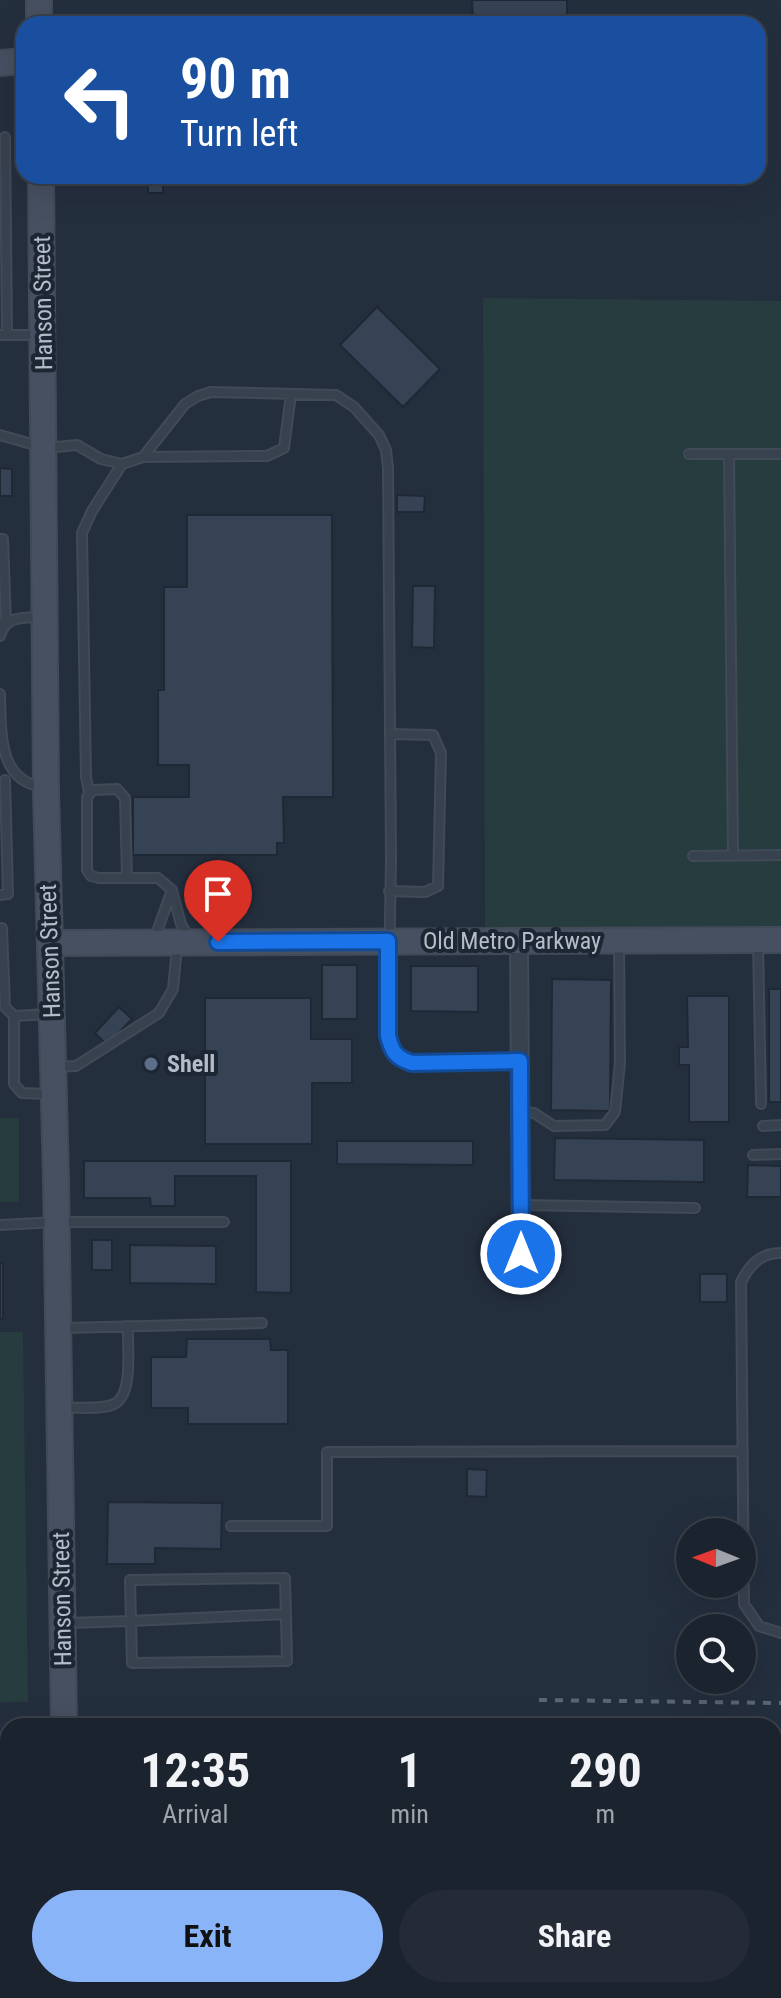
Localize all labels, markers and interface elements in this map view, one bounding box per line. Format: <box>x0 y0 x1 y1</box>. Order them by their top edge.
text: 90 m <box>180 46 291 112</box>
icon: left <box>48 48 152 152</box>
text: Turn left <box>180 113 298 155</box>
street label: Hanson Street <box>28 236 58 370</box>
pin <box>184 860 252 942</box>
icon: arrive <box>196 872 240 916</box>
street label: Hanson Street <box>34 883 66 1019</box>
street label: Old Metro Parkway <box>423 927 601 955</box>
place label: Shell <box>167 1050 215 1078</box>
marker: Shell <box>142 1055 160 1073</box>
position arrow <box>479 1212 563 1296</box>
north arrow <box>676 1518 756 1598</box>
map controls <box>676 1518 756 1694</box>
street label: Hanson Street <box>47 1532 77 1666</box>
button: search <box>676 1614 756 1694</box>
text: 12:35 <box>140 1742 250 1799</box>
text: 1 <box>398 1742 422 1799</box>
text: 290 <box>569 1742 642 1799</box>
text: Arrival <box>162 1799 228 1829</box>
text: min <box>391 1799 429 1829</box>
text: m <box>596 1799 615 1829</box>
button: Exit <box>32 1890 383 1982</box>
button: Share <box>399 1890 750 1982</box>

